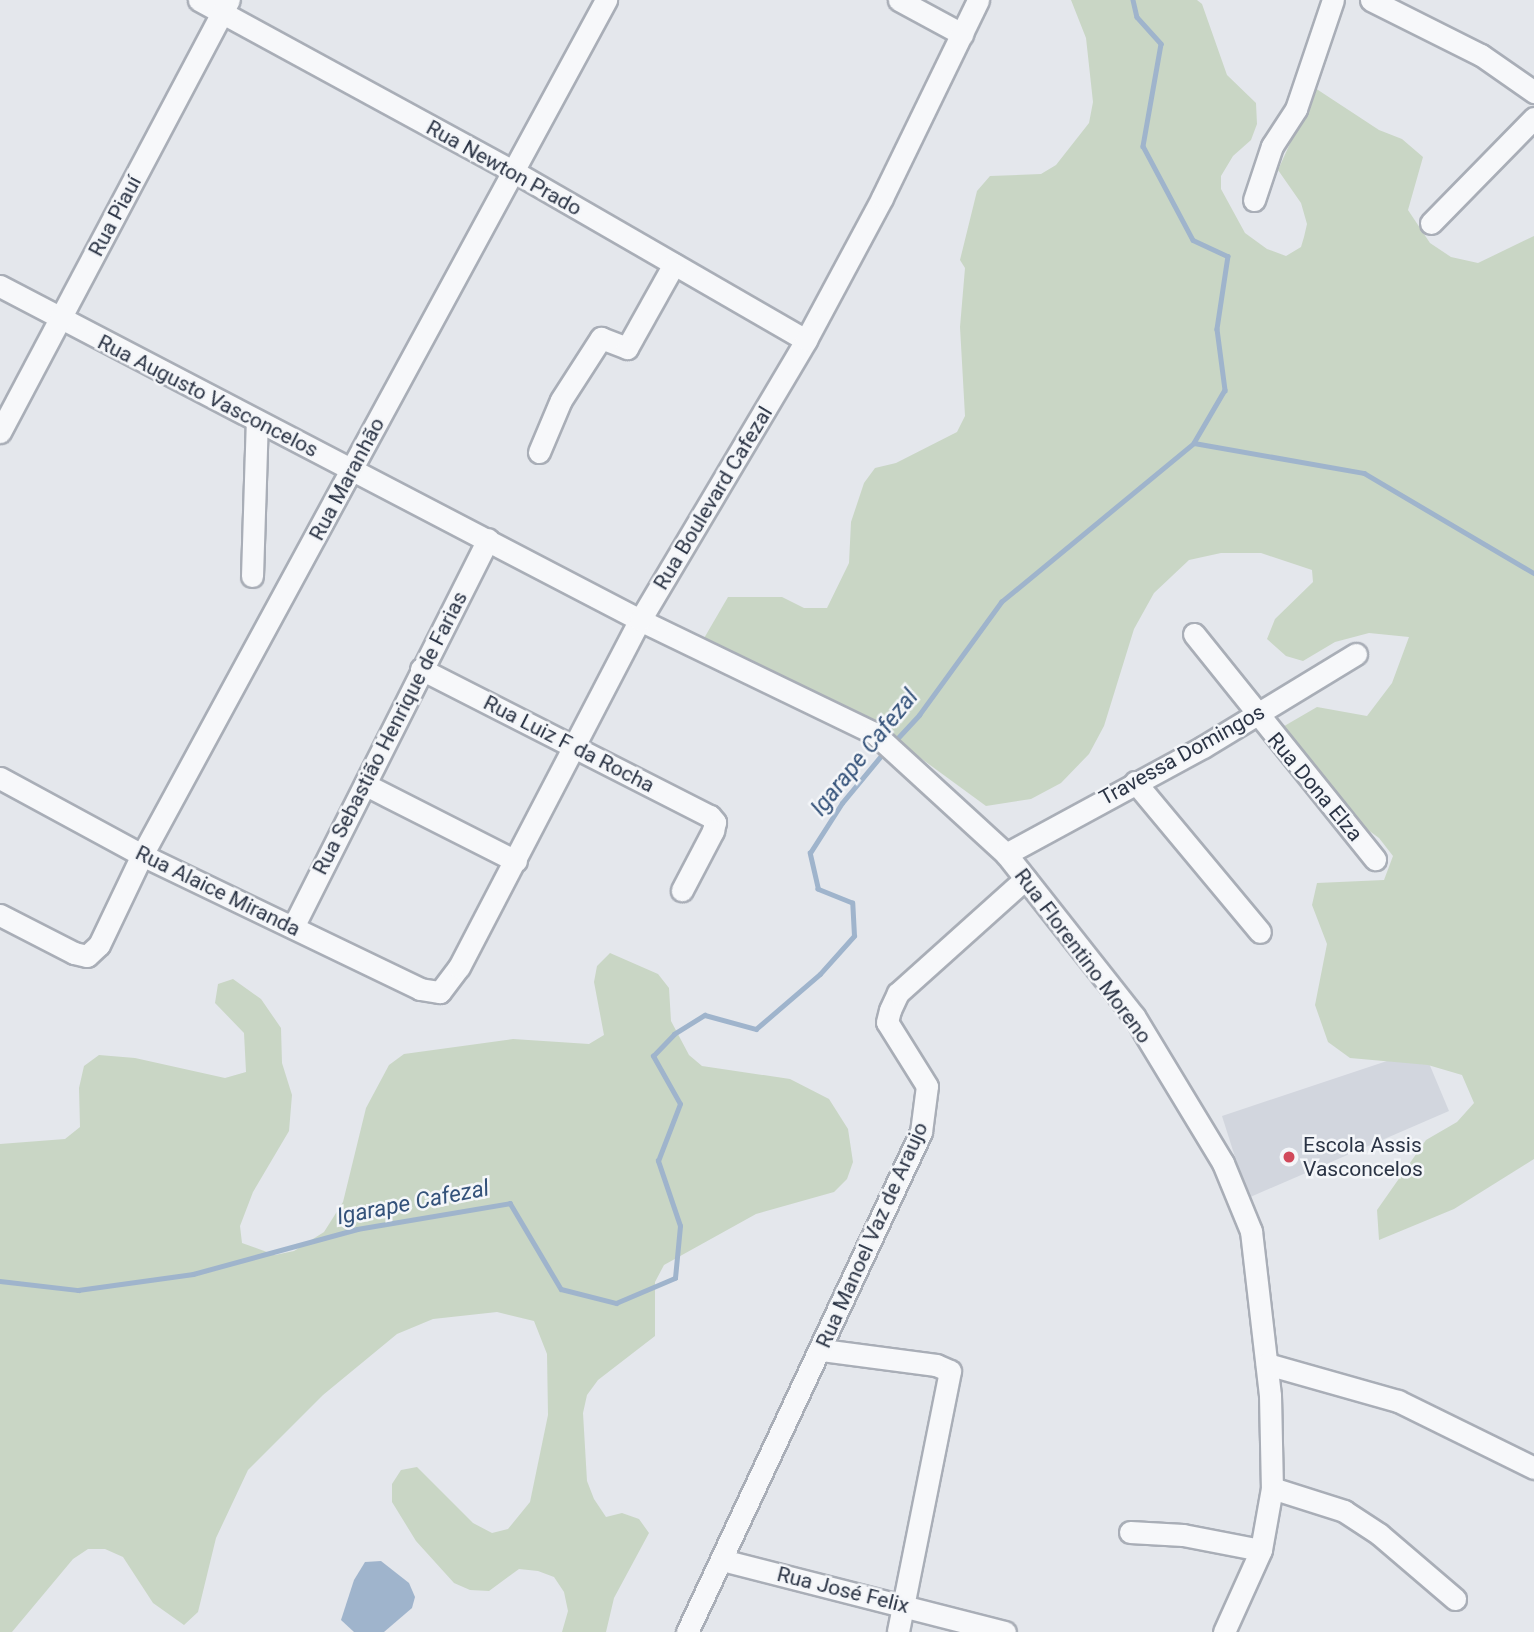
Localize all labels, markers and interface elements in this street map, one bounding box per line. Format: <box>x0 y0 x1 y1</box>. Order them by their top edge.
street label: Rua Newton Prado <box>422 115 586 221</box>
street label: Rua Piauí <box>83 171 147 261</box>
street label: Rua Augusto Vasconcelos <box>94 329 322 463</box>
street label: Rua Boulevard Cafezal <box>648 402 778 594</box>
street label: Rua Maranhão <box>304 413 390 545</box>
street label: Rua Sebastião Henrique de Farias <box>307 587 473 879</box>
water label: Igarape Cafezal <box>806 684 924 822</box>
street label: Rua Luiz F da Rocha <box>479 690 659 798</box>
street label: Travessa Domingos <box>1095 699 1269 811</box>
street label: Rua Dona Elza <box>1262 728 1368 846</box>
street label: Rua Alaice Miranda <box>131 840 305 942</box>
street label: Rua Florentino Moreno <box>1009 864 1157 1048</box>
street label: Rua Manoel Vaz de Araujo <box>811 1118 933 1352</box>
place label: Escola Assis Vasconcelos <box>1303 1132 1423 1182</box>
marker: Escola Assis Vasconcelos <box>1281 1149 1297 1165</box>
water label: Igarape Cafezal <box>334 1175 492 1231</box>
street label: Rua José Felix <box>774 1561 912 1619</box>

